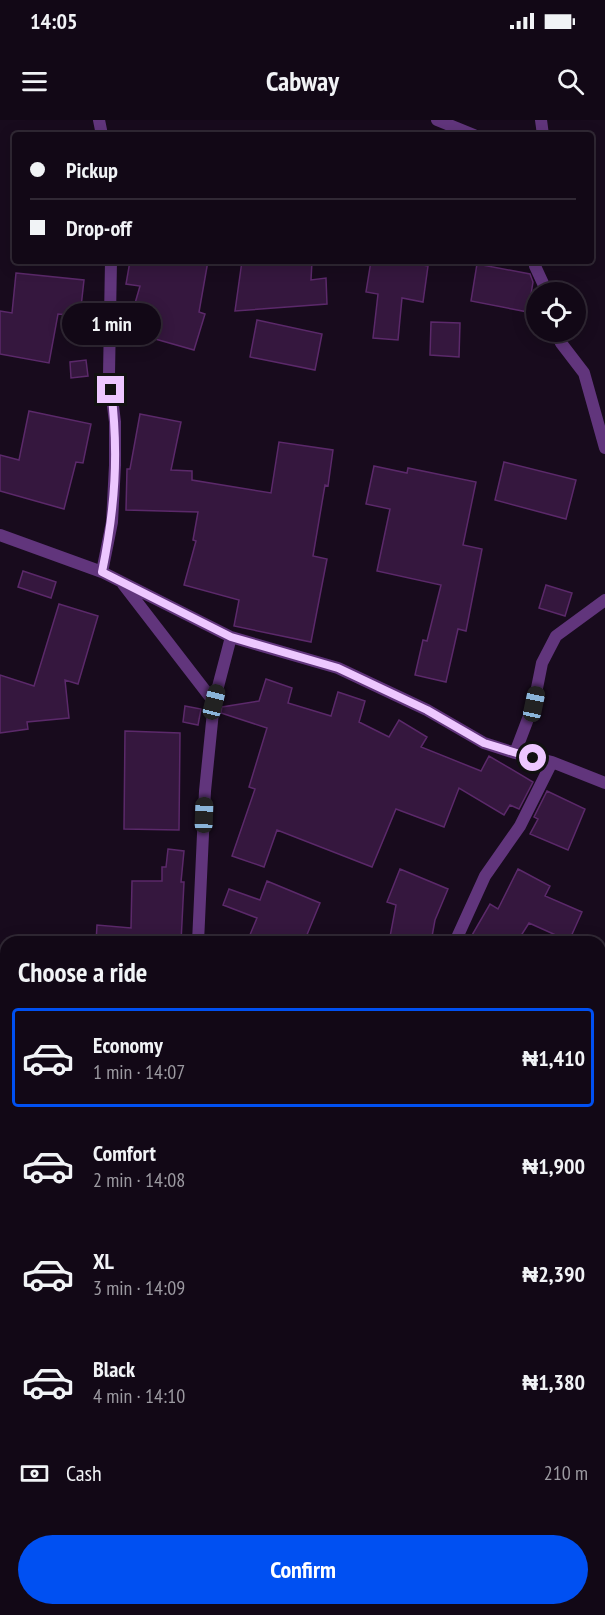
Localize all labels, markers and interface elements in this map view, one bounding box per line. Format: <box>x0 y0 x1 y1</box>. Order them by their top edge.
text: 14:05 <box>30 7 78 35</box>
text: Cabway <box>266 64 339 98</box>
icon: menu <box>18 65 51 98</box>
icon: search <box>554 65 587 98</box>
text: Pickup <box>66 156 118 184</box>
text: Drop-off <box>66 214 132 242</box>
map controls <box>526 282 586 342</box>
button: locate <box>526 282 586 342</box>
callout: 1 min <box>62 303 160 345</box>
text: 1 min <box>91 311 132 337</box>
route end <box>97 376 124 403</box>
car <box>201 682 227 722</box>
car <box>521 685 547 723</box>
route start <box>519 744 546 771</box>
car <box>194 797 214 833</box>
text: Choose a ride <box>18 955 147 989</box>
icon: car <box>21 1031 75 1085</box>
text: Economy <box>93 1031 163 1059</box>
text: ₦1,410 <box>522 1044 585 1072</box>
text: 1 min · 14:07 <box>93 1059 185 1085</box>
icon: car <box>21 1139 75 1193</box>
text: Comfort <box>93 1139 156 1167</box>
text: ₦1,900 <box>522 1152 585 1180</box>
text: 2 min · 14:08 <box>93 1167 185 1193</box>
icon: car <box>21 1247 75 1301</box>
text: XL <box>93 1247 114 1275</box>
text: ₦2,390 <box>522 1260 585 1288</box>
text: 3 min · 14:09 <box>93 1275 185 1301</box>
icon: car <box>21 1355 75 1409</box>
text: Black <box>93 1355 135 1383</box>
text: ₦1,380 <box>522 1368 585 1396</box>
text: 4 min · 14:10 <box>93 1383 185 1409</box>
icon: cash <box>18 1457 51 1490</box>
text: Cash <box>66 1459 102 1487</box>
text: 210 m <box>544 1460 588 1486</box>
button: Confirm <box>18 1535 588 1604</box>

